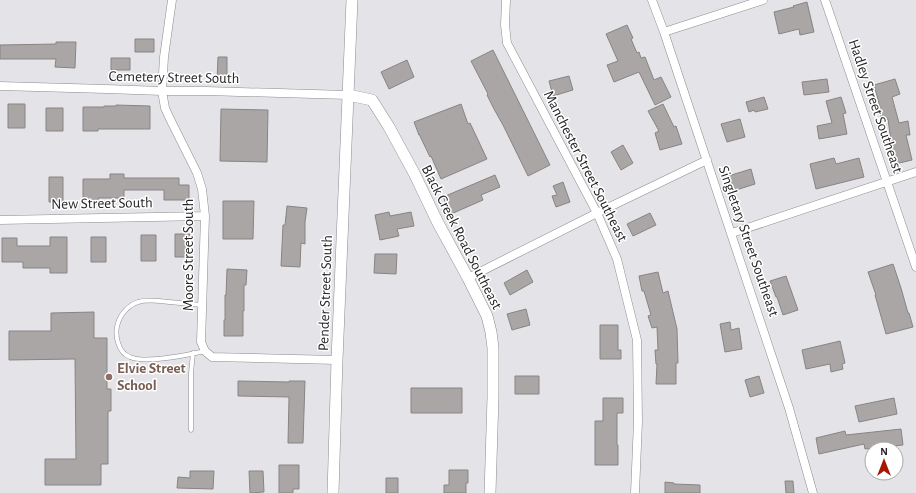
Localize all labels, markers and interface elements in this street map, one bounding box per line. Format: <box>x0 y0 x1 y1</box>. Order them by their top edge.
street label: Hadley Street Southeast <box>846 37 906 175</box>
street label: Cemetery Street South <box>108 69 240 86</box>
street label: Manchester Street Southeast <box>541 88 630 244</box>
street label: Black Creek Road Southeast <box>419 162 505 312</box>
street label: Singletary Street Southeast <box>716 164 781 319</box>
street label: New Street South <box>51 195 153 212</box>
street label: Moore Street South <box>181 199 196 311</box>
street label: Pender Street South <box>316 235 335 351</box>
place label: Elvie Street School <box>117 361 186 393</box>
marker: Elvie Street School <box>104 372 114 382</box>
north arrow <box>864 441 904 481</box>
text: N <box>880 446 888 457</box>

